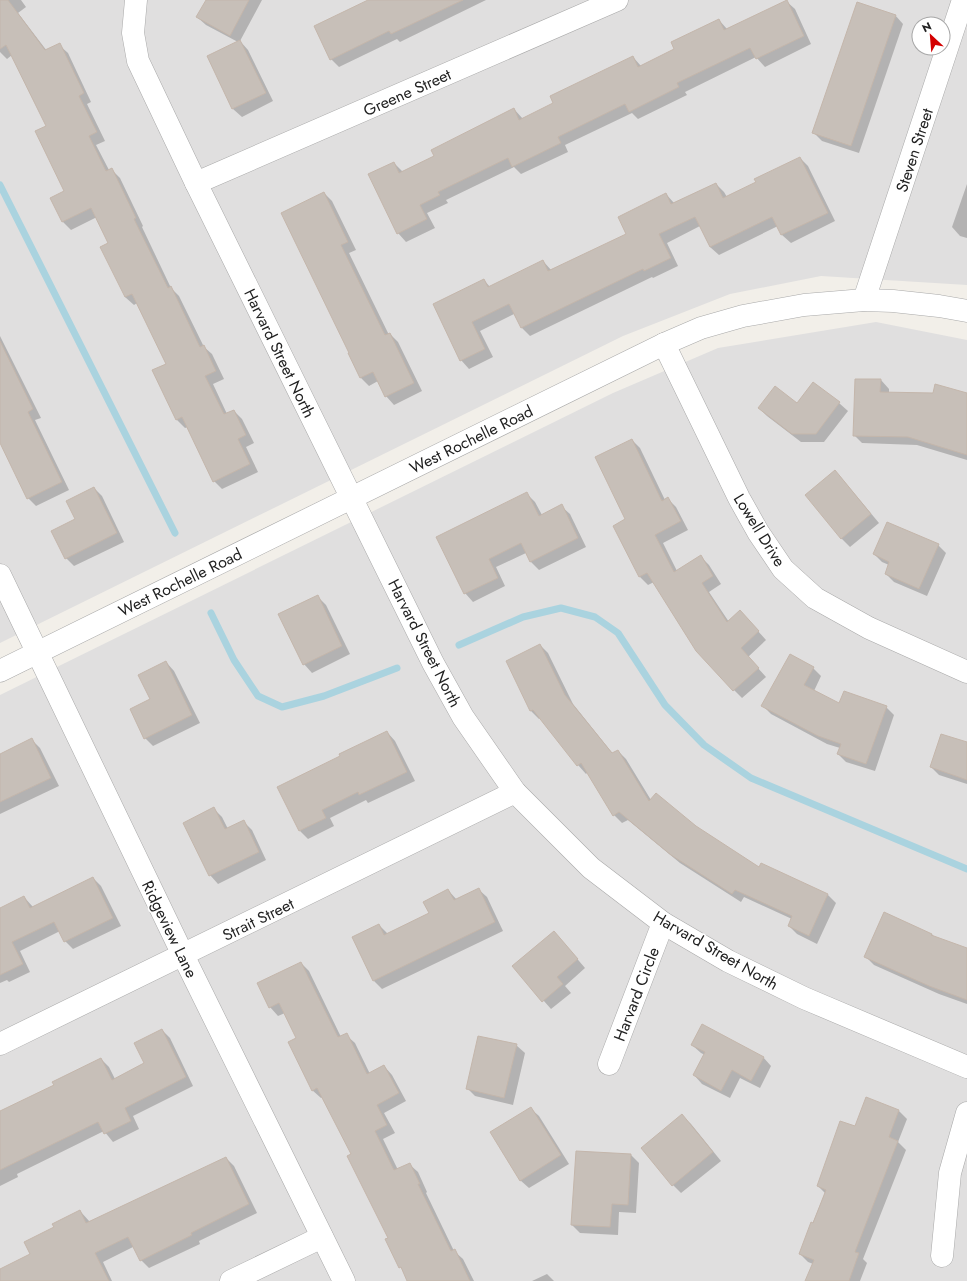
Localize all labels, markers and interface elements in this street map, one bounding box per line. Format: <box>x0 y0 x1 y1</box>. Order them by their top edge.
north arrow <box>911 16 951 56</box>
text: N <box>919 18 934 36</box>
street label: Greene Street <box>360 63 455 122</box>
street label: Steven Street <box>890 105 939 195</box>
street label: Harvard Street North <box>238 285 321 422</box>
street label: West Rochelle Road <box>406 400 537 479</box>
street label: Lowell Drive <box>728 489 791 571</box>
street label: West Rochelle Road <box>115 543 246 622</box>
street label: Harvard Street North <box>382 575 467 711</box>
street label: Ridgeview Lane <box>136 877 203 982</box>
street label: Strait Street <box>219 892 298 947</box>
street label: Harvard Street North <box>649 905 783 996</box>
street label: Harvard Circle <box>608 944 665 1045</box>

